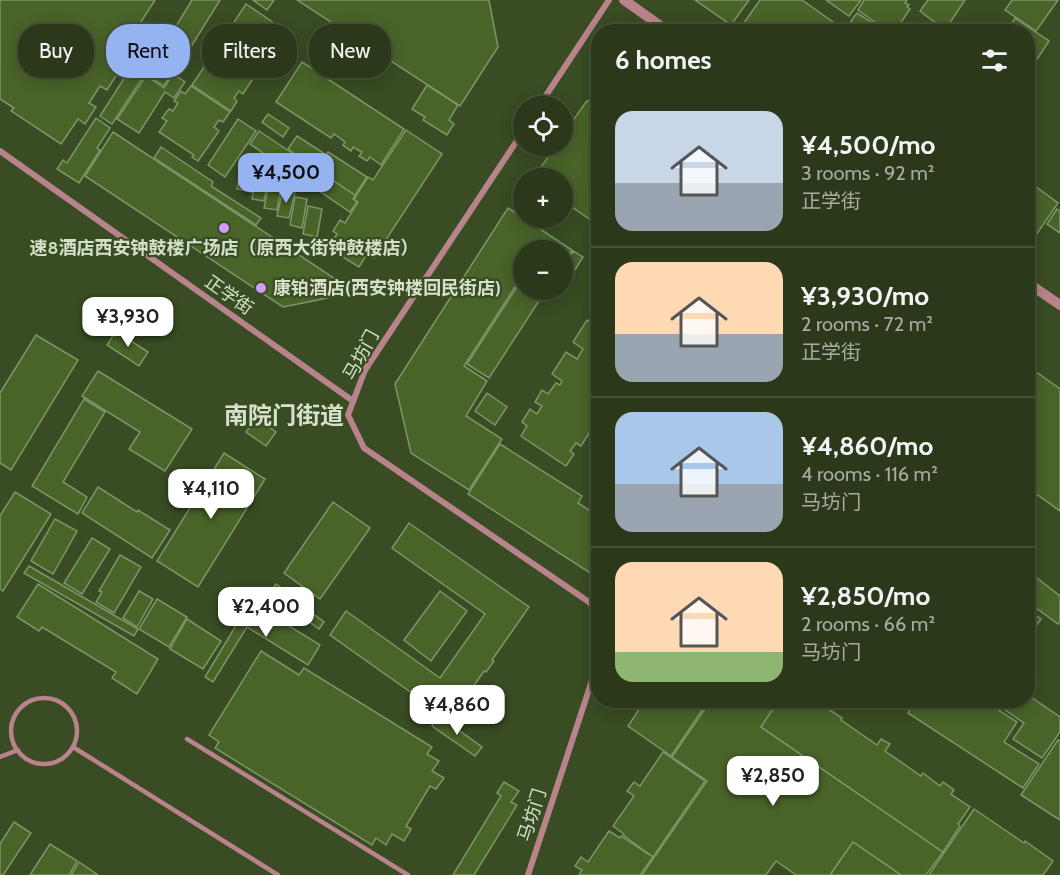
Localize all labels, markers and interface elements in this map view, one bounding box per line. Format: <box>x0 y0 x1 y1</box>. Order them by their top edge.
chip: Buy <box>18 24 94 78</box>
chip: Rent <box>106 24 190 78</box>
chip: Filters <box>202 24 297 78</box>
chip: New <box>309 24 391 78</box>
text: 6 homes <box>615 44 712 76</box>
icon: filters <box>978 44 1011 77</box>
map controls <box>513 96 573 300</box>
button: locate <box>513 96 573 156</box>
text: ¥4,500/mo <box>801 129 935 161</box>
icon: home <box>663 135 735 207</box>
pin: ¥4,500 <box>237 153 335 204</box>
text: ¥4,500 <box>252 160 320 184</box>
text: 3 rooms · 92 m² <box>801 161 934 185</box>
button: + <box>513 168 573 228</box>
text: 正学街 <box>801 189 861 213</box>
marker: 速8酒店西安钟鼓楼广场店（原西大街钟鼓楼店） <box>217 221 231 235</box>
place label: 速8酒店西安钟鼓楼广场店（原西大街钟鼓楼店） <box>30 237 418 259</box>
button: − <box>513 240 573 300</box>
street label: 正学街 <box>201 271 257 319</box>
place label: 康铂酒店(西安钟楼回民街店) <box>273 277 501 299</box>
text: ¥3,930/mo <box>801 280 929 312</box>
marker: 康铂酒店(西安钟楼回民街店) <box>254 281 268 295</box>
icon: home <box>663 286 735 358</box>
pin: ¥3,930 <box>79 297 177 348</box>
text: ¥3,930 <box>96 304 160 328</box>
text: 2 rooms · 72 m² <box>801 312 933 336</box>
street label: 马坊门 <box>338 326 384 384</box>
text: 正学街 <box>801 340 861 364</box>
district label: 南院门街道 <box>224 401 344 430</box>
text: ¥4,860/mo <box>801 430 933 462</box>
icon: home <box>663 436 735 508</box>
text: 4 rooms · 116 m² <box>801 462 938 486</box>
pin: ¥4,110 <box>162 469 260 520</box>
text: ¥4,110 <box>182 476 240 500</box>
text: 马坊门 <box>801 490 861 514</box>
text: ¥2,850/mo <box>801 580 930 612</box>
icon: home <box>663 586 735 658</box>
pin: ¥2,400 <box>217 587 315 638</box>
text: ¥2,400 <box>232 594 300 618</box>
text: 2 rooms · 66 m² <box>801 612 935 636</box>
text: 马坊门 <box>801 640 861 664</box>
pin: ¥4,860 <box>408 685 506 736</box>
text: ¥4,860 <box>424 692 490 716</box>
pin: ¥2,850 <box>724 756 822 807</box>
text: ¥2,850 <box>741 763 805 787</box>
street label: 马坊门 <box>513 786 551 844</box>

